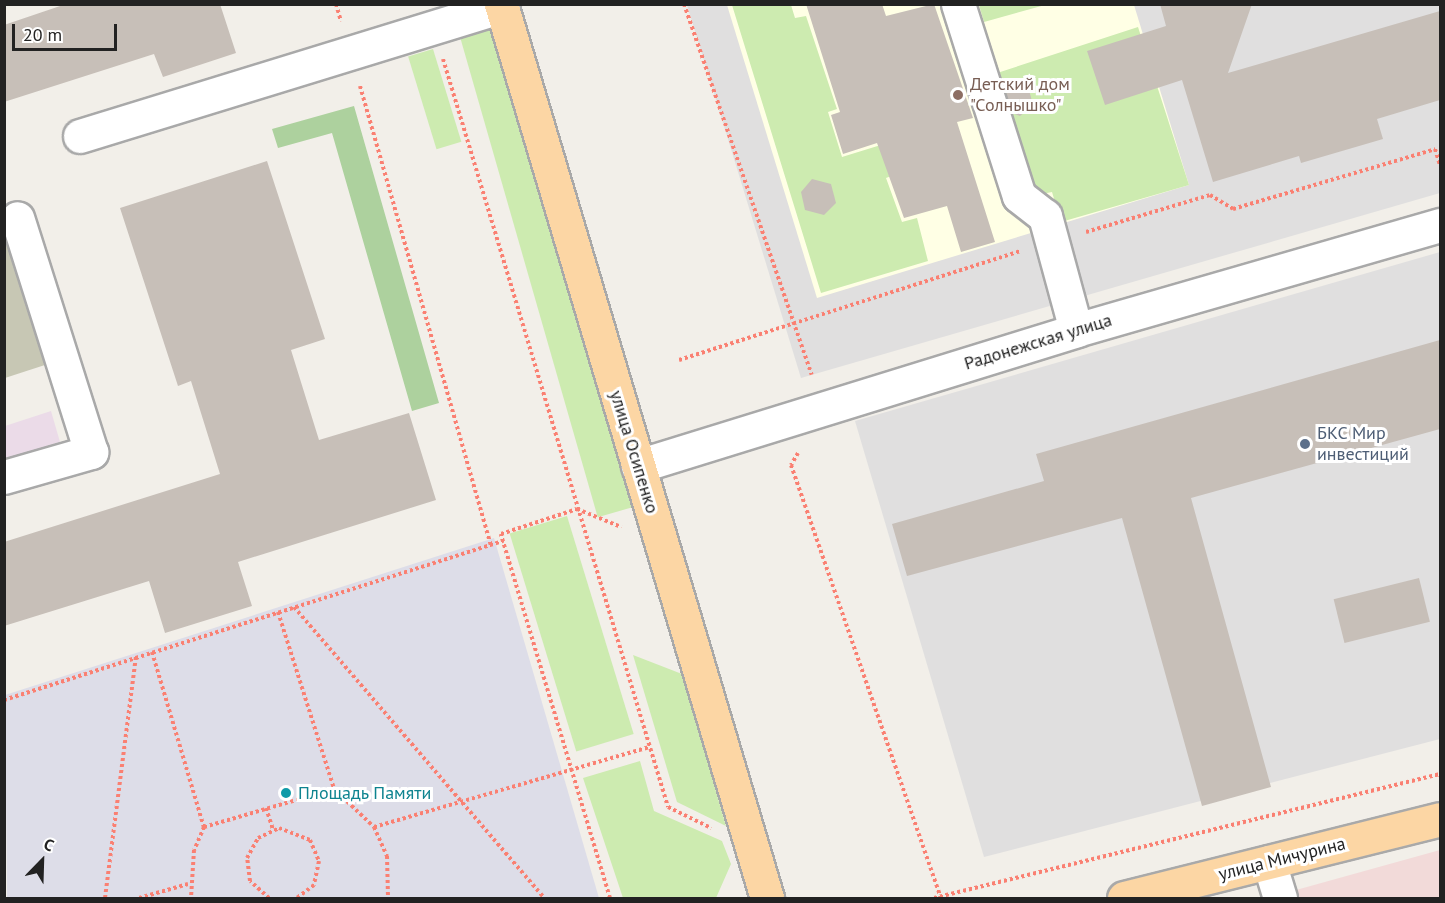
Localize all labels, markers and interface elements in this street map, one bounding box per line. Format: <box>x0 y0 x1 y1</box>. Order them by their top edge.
scale bar <box>15 12 120 50</box>
text: 20 m <box>23 23 62 46</box>
place label: Детский дом "Солнышко" <box>970 74 1070 116</box>
marker: Детский дом "Солнышко" <box>951 88 965 102</box>
street label: Радонежская улица <box>962 309 1114 375</box>
street label: улица Осипенко <box>605 388 663 516</box>
place label: БКС Мир инвестиций <box>1317 423 1409 466</box>
marker: БКС Мир инвестиций <box>1298 437 1312 451</box>
place label: Площадь Памяти <box>298 782 432 804</box>
marker: Площадь Памяти <box>279 786 293 800</box>
north arrow <box>12 831 72 891</box>
text: С <box>41 833 57 855</box>
street label: улица Мичурина <box>1216 833 1348 885</box>

